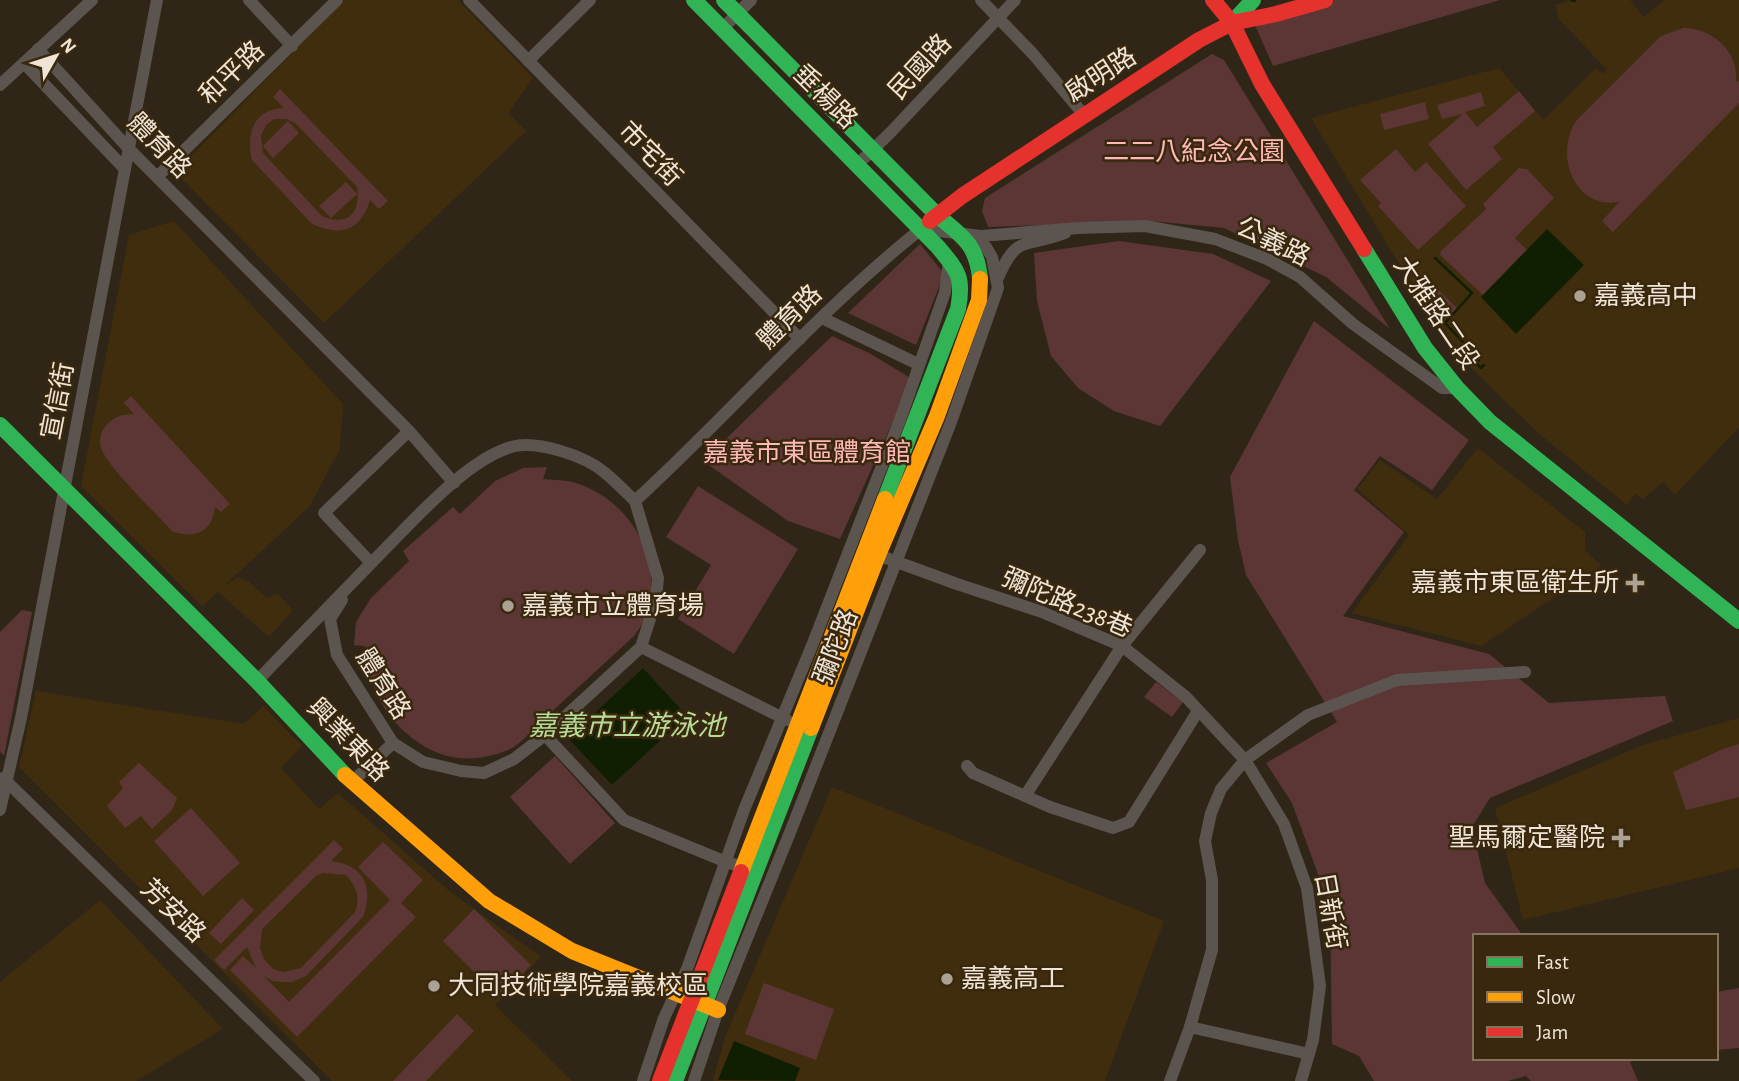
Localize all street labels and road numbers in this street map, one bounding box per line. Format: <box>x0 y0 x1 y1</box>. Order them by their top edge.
street label: 民國路 <box>883 29 956 104</box>
street label: 和平路 <box>194 36 269 109</box>
street label: 啟明路 <box>1061 42 1141 107</box>
street label: 垂楊路 <box>788 60 862 134</box>
street label: 體育路 <box>123 108 196 183</box>
street label: 市宅街 <box>614 116 688 191</box>
street label: 公義路 <box>1232 212 1314 271</box>
street label: 大雅路二段 <box>1389 251 1485 374</box>
street label: 體育路 <box>753 280 827 354</box>
street label: 宣信街 <box>36 360 78 442</box>
street label: 彌陀路238巷 <box>998 563 1136 642</box>
street label: 彌陀路 <box>809 606 862 688</box>
street label: 體育路 <box>351 644 416 724</box>
street label: 興業東路 <box>303 693 394 786</box>
street label: 日新街 <box>1310 870 1351 952</box>
street label: 芳安路 <box>136 874 211 947</box>

